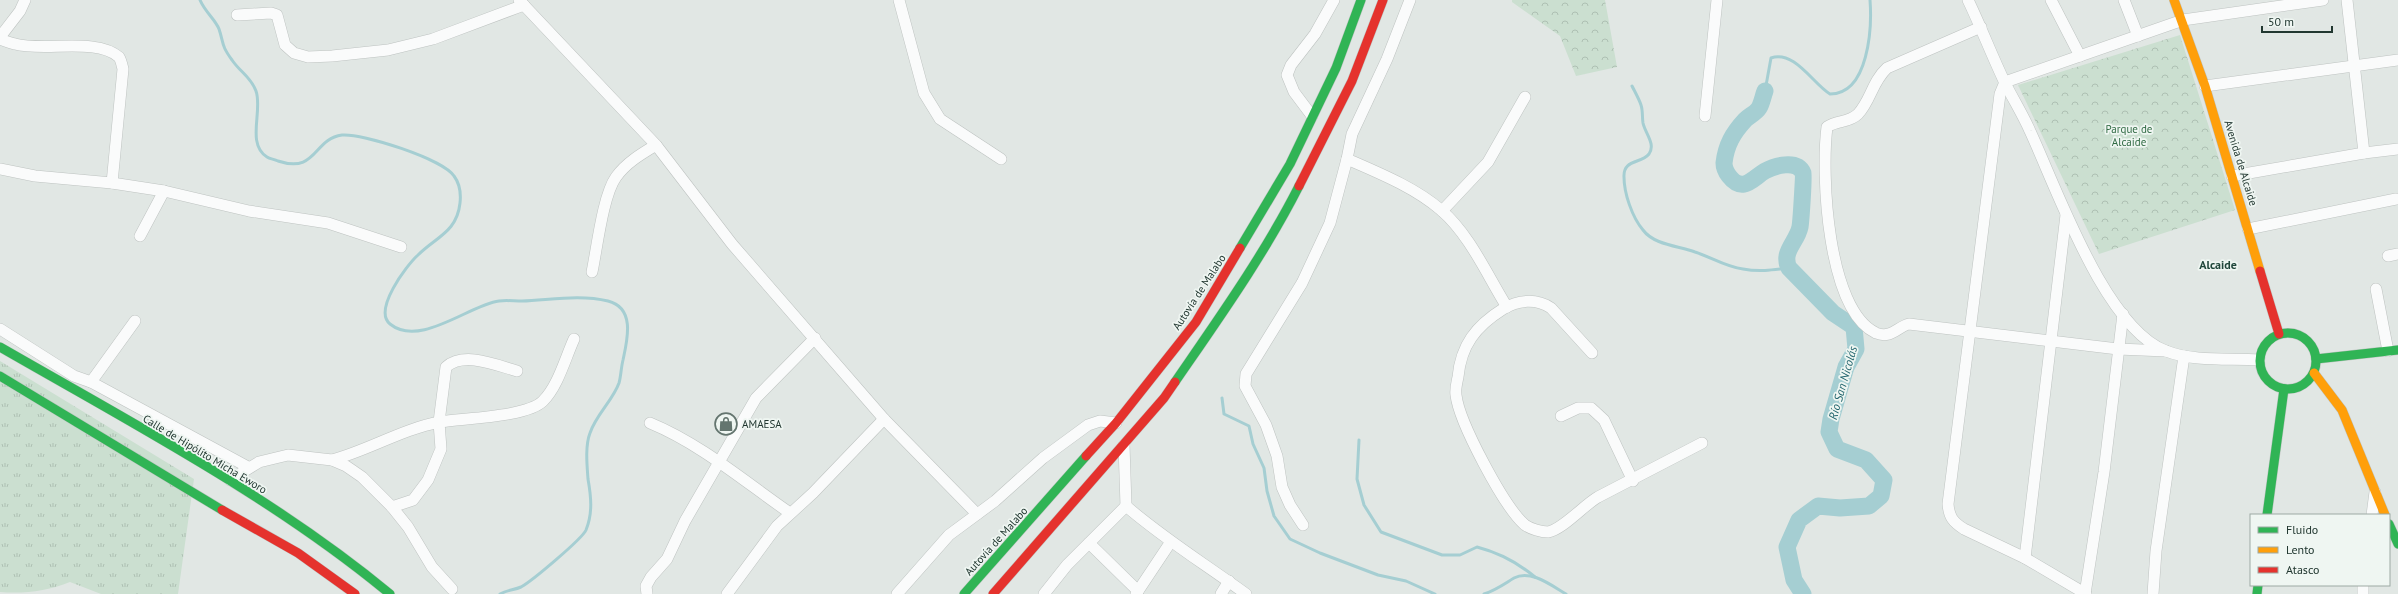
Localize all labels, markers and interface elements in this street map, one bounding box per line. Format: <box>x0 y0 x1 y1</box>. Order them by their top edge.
scale bar <box>2262 8 2332 34</box>
text: 50 m <box>2268 14 2294 29</box>
street label: Avenida de Alcaide <box>2221 119 2261 208</box>
park label: Parque de Alcaide <box>2106 122 2153 149</box>
street label: Autovía de Malabo <box>1169 251 1229 332</box>
district label: Alcaide <box>2199 257 2237 272</box>
water label: Río San Nicolás <box>1825 344 1860 421</box>
street label: Calle de Hipólito Micha Eworo <box>140 411 270 497</box>
shop icon: AMAESA <box>713 411 739 437</box>
place label: AMAESA <box>742 417 782 431</box>
street label: Autovía de Malabo <box>962 504 1031 578</box>
legend <box>2250 514 2390 586</box>
text: Fluido <box>2286 522 2318 537</box>
text: Lento <box>2286 542 2315 557</box>
text: Atasco <box>2286 562 2319 577</box>

